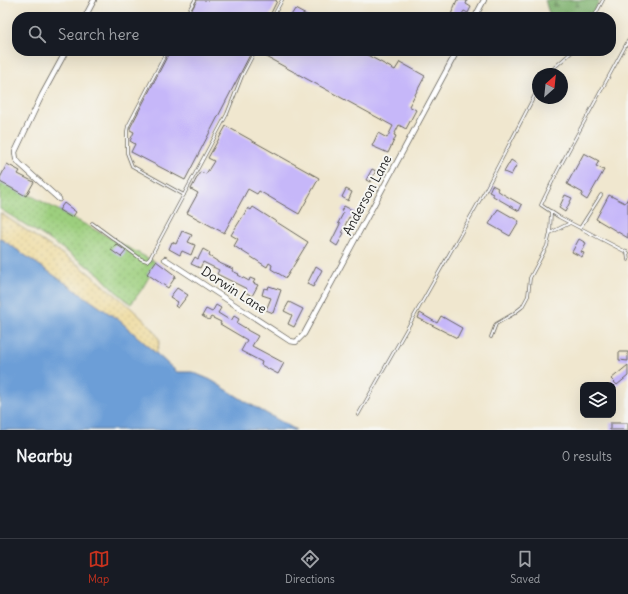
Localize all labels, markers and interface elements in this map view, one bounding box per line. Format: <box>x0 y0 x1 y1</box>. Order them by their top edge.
search box <box>12 12 616 56</box>
icon: search <box>26 23 48 45</box>
text: Search here <box>58 25 139 44</box>
north arrow <box>532 68 568 104</box>
street label: Anderson Lane <box>339 152 395 238</box>
street label: Dorwin Lane <box>198 263 270 317</box>
map controls <box>580 382 616 418</box>
button: layers <box>580 382 616 418</box>
text: Nearby <box>16 445 72 467</box>
text: 0 results <box>562 448 612 465</box>
tab: Map <box>88 548 110 586</box>
tab: Directions <box>285 548 335 586</box>
tab: Saved <box>510 548 540 586</box>

